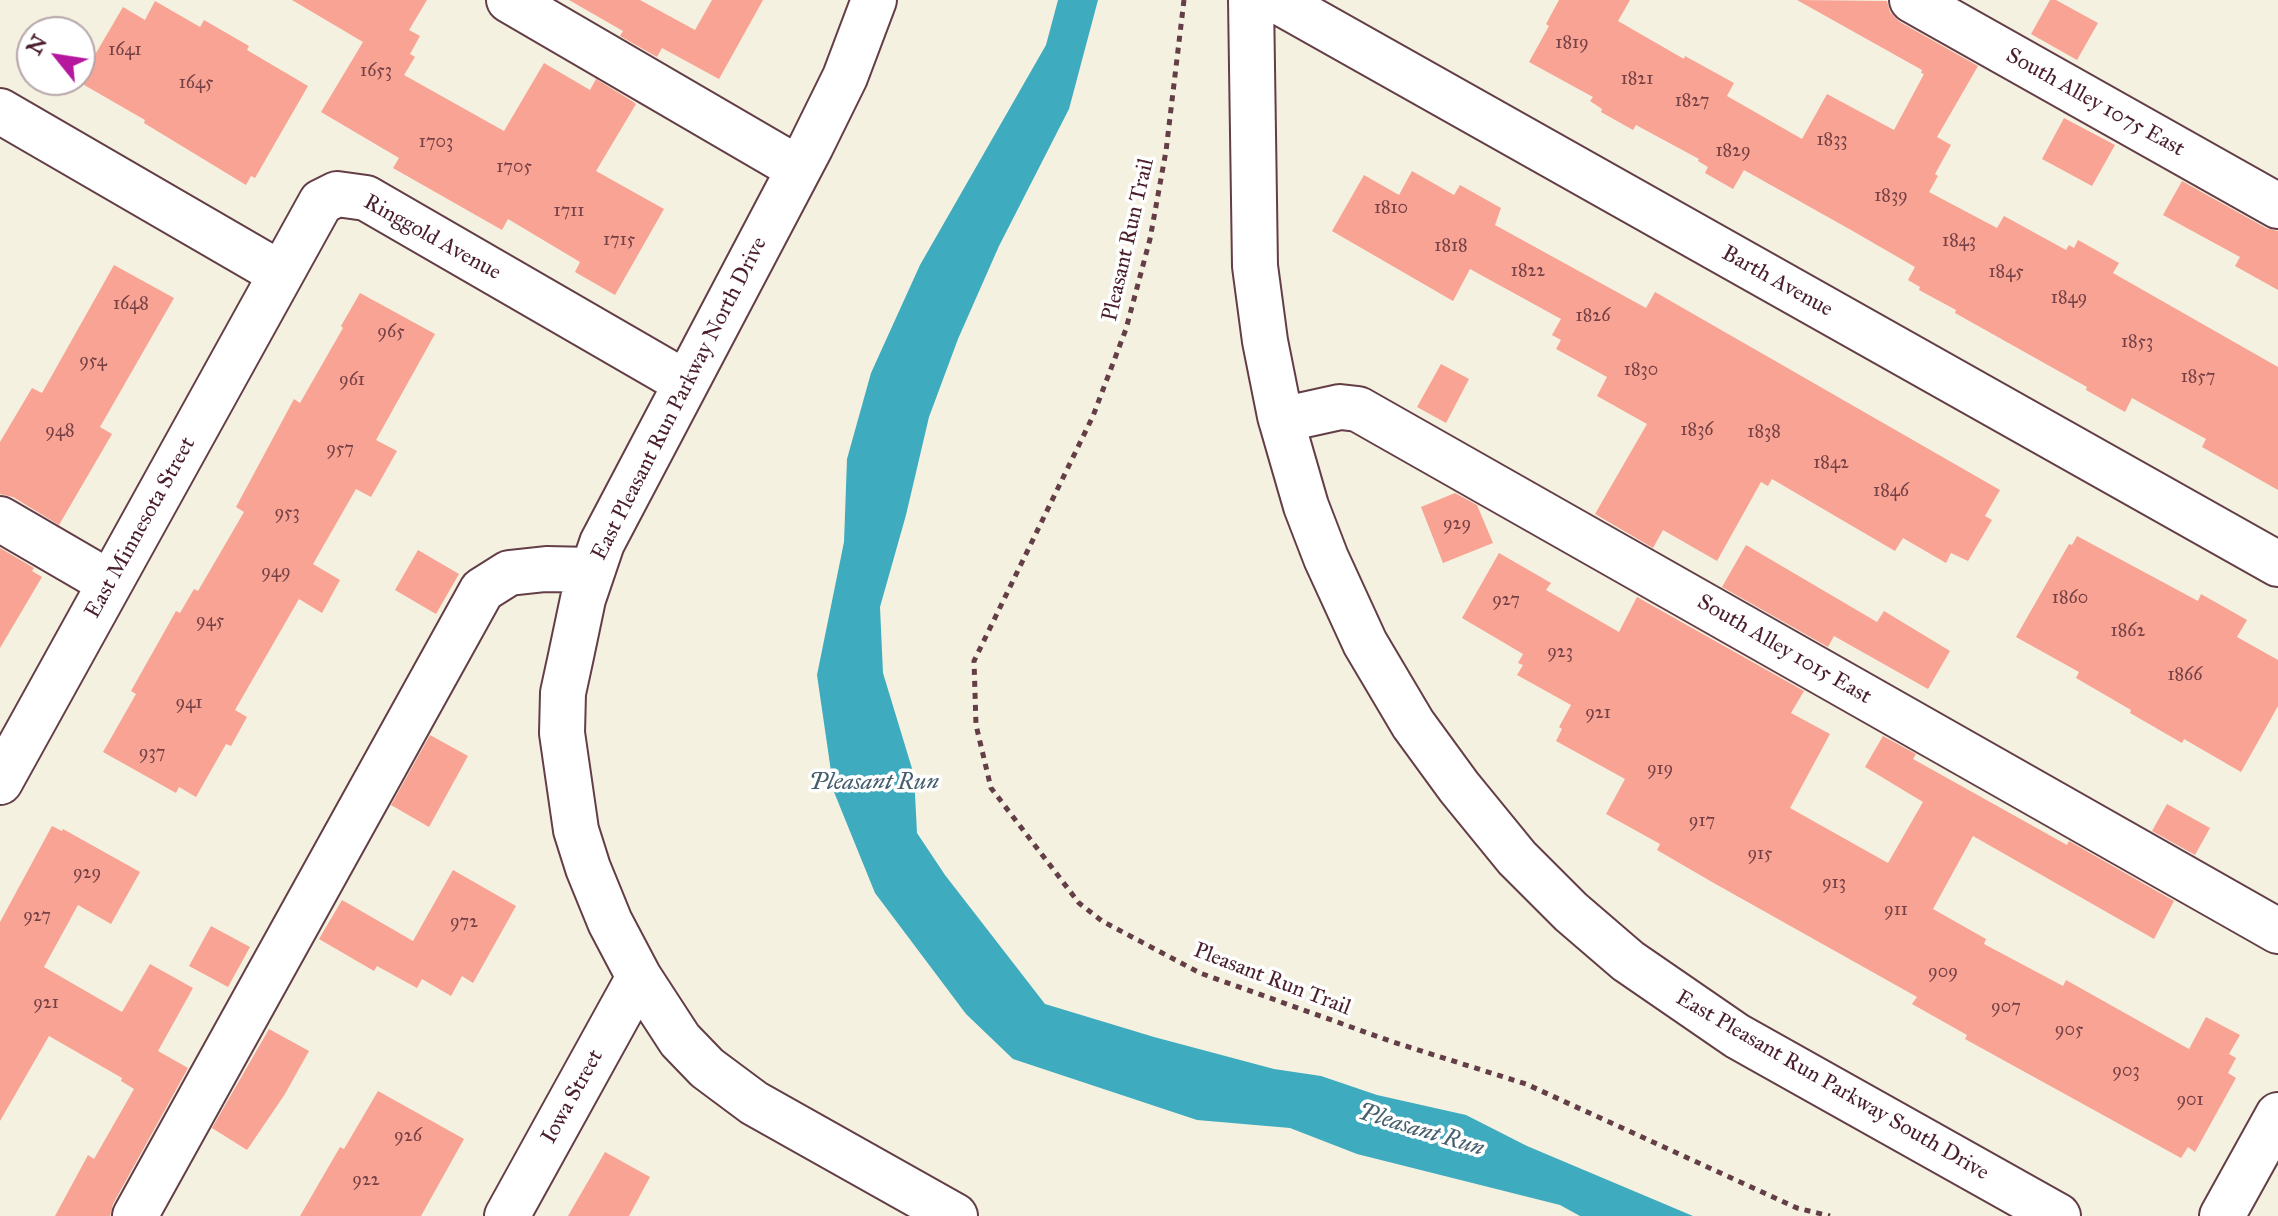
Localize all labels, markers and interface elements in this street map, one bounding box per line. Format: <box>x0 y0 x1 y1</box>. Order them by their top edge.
north arrow <box>16 16 96 96</box>
text: N <box>20 30 53 60</box>
house number: 1819 <box>1555 33 1589 55</box>
house number: 1641 <box>108 40 142 62</box>
street label: South Alley 1075 East <box>2001 43 2189 163</box>
house number: 1653 <box>360 61 392 83</box>
house number: 1821 <box>1621 69 1653 91</box>
house number: 1645 <box>179 73 213 95</box>
house number: 1827 <box>1675 91 1709 113</box>
house number: 1833 <box>1816 130 1848 152</box>
house number: 1703 <box>419 132 453 154</box>
house number: 1829 <box>1715 141 1751 163</box>
street label: Pleasant Run Trail <box>1097 156 1161 324</box>
house number: 1705 <box>496 157 532 179</box>
house number: 1839 <box>1874 186 1908 208</box>
street label: Ringgold Avenue <box>359 189 505 287</box>
house number: 1810 <box>1374 198 1408 220</box>
house number: 1711 <box>554 201 584 223</box>
house number: 1715 <box>603 230 635 252</box>
house number: 1843 <box>1942 231 1976 253</box>
street label: East Pleasant Run Parkway North Drive <box>587 233 773 565</box>
house number: 1818 <box>1434 236 1468 258</box>
street label: Barth Avenue <box>1717 241 1837 323</box>
house number: 1822 <box>1511 261 1545 283</box>
house number: 1845 <box>1988 262 2024 284</box>
house number: 1849 <box>2051 288 2087 310</box>
house number: 1648 <box>113 294 149 316</box>
house number: 1826 <box>1576 306 1610 328</box>
house number: 965 <box>377 322 405 344</box>
house number: 1853 <box>2121 332 2153 354</box>
house number: 954 <box>79 351 107 373</box>
house number: 1830 <box>1624 360 1658 382</box>
house number: 1857 <box>2181 367 2215 389</box>
house number: 961 <box>339 370 365 392</box>
house number: 1836 <box>1680 420 1714 442</box>
house number: 948 <box>45 421 75 443</box>
house number: 1838 <box>1747 422 1781 444</box>
street label: East Minnesota Street <box>80 433 202 623</box>
house number: 957 <box>326 439 354 461</box>
house number: 1842 <box>1813 453 1849 475</box>
house number: 1846 <box>1873 481 1909 503</box>
house number: 953 <box>274 503 300 525</box>
house number: 929 <box>1443 514 1471 536</box>
house number: 949 <box>261 562 291 584</box>
house number: 1860 <box>2052 588 2088 610</box>
street label: South Alley 1015 East <box>1692 589 1876 711</box>
house number: 927 <box>1492 590 1520 612</box>
house number: 945 <box>196 611 224 633</box>
house number: 1862 <box>2111 621 2145 643</box>
house number: 923 <box>1547 642 1573 664</box>
house number: 1866 <box>2167 665 2203 687</box>
house number: 941 <box>176 693 202 715</box>
house number: 921 <box>1585 703 1611 725</box>
house number: 937 <box>139 743 165 765</box>
house number: 919 <box>1647 759 1673 781</box>
water label: Pleasant Run <box>809 769 939 797</box>
house number: 917 <box>1689 811 1715 833</box>
house number: 915 <box>1748 844 1772 866</box>
house number: 929 <box>73 863 101 885</box>
house number: 913 <box>1822 873 1846 895</box>
house number: 911 <box>1884 900 1908 922</box>
house number: 927 <box>23 906 51 928</box>
house number: 972 <box>450 912 478 934</box>
street label: Pleasant Run Trail <box>1190 938 1354 1022</box>
house number: 909 <box>1928 962 1958 984</box>
street label: East Pleasant Run Parkway South Drive <box>1671 985 1993 1187</box>
house number: 921 <box>33 993 59 1015</box>
house number: 907 <box>1991 997 2021 1019</box>
house number: 905 <box>2055 1020 2083 1042</box>
street label: Iowa Street <box>536 1045 610 1149</box>
house number: 903 <box>2112 1061 2140 1083</box>
house number: 901 <box>2176 1090 2204 1112</box>
water label: Pleasant Run <box>1355 1098 1487 1164</box>
house number: 926 <box>394 1126 422 1148</box>
house number: 922 <box>352 1170 380 1192</box>

